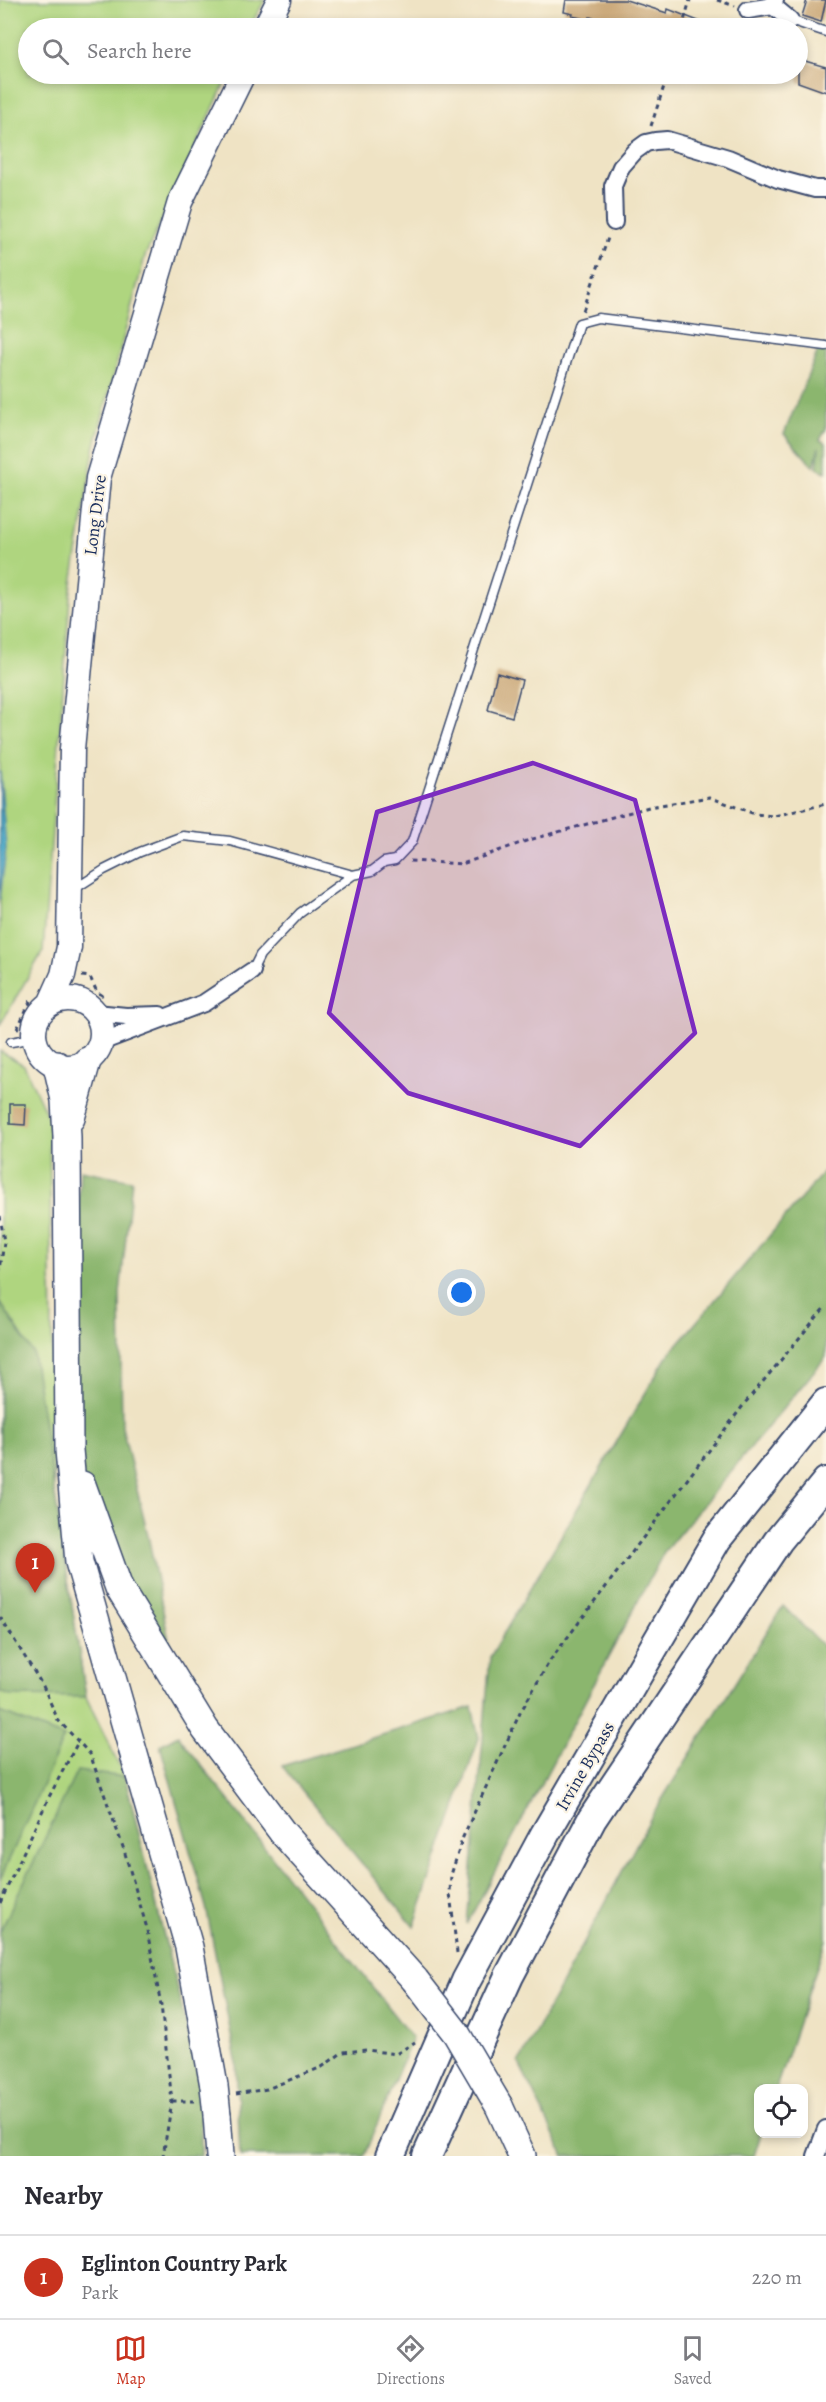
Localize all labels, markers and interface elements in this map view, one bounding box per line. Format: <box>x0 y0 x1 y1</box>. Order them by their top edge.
search box <box>18 18 808 84</box>
icon: search <box>39 35 72 68</box>
text: Search here <box>87 36 192 66</box>
street label: Long Drive <box>78 473 112 557</box>
your location <box>447 1278 476 1307</box>
pin: 1 <box>15 1544 54 1593</box>
street label: Irvine Bypass <box>550 1717 620 1815</box>
map controls <box>754 2084 808 2138</box>
button: locate <box>754 2084 808 2138</box>
text: Nearby <box>24 2178 103 2213</box>
text: Eglinton Country Park <box>81 2249 287 2279</box>
text: 1 <box>40 2264 47 2291</box>
text: 220 m <box>752 2264 802 2291</box>
text: Park <box>81 2279 119 2306</box>
tab: Map <box>114 2332 147 2390</box>
tab: Directions <box>376 2332 445 2390</box>
tab: Saved <box>674 2332 712 2390</box>

